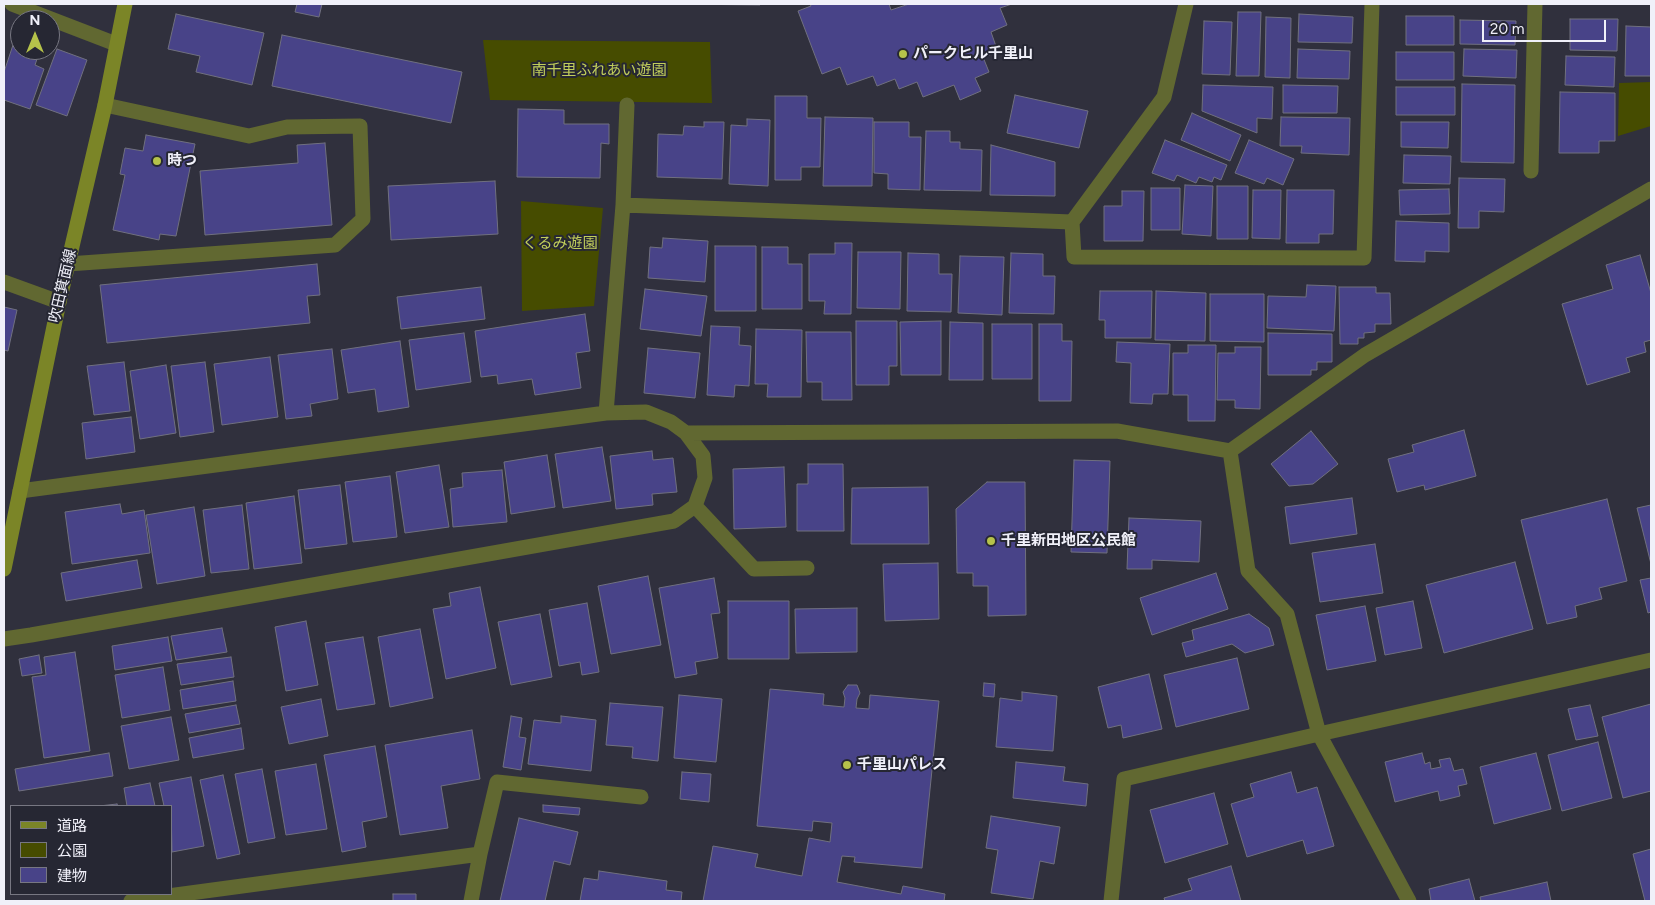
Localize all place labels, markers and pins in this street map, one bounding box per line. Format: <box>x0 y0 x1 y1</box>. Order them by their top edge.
place label: パークヒル千里山 <box>913 45 1033 63</box>
marker: パークヒル千里山 <box>897 48 909 60</box>
place label: 時つ <box>167 152 197 170</box>
marker: 時つ <box>151 155 163 167</box>
place label: 千里新田地区公民館 <box>1001 532 1136 550</box>
marker: 千里新田地区公民館 <box>985 535 997 547</box>
place label: 千里山パレス <box>857 756 947 774</box>
marker: 千里山パレス <box>841 759 853 771</box>

